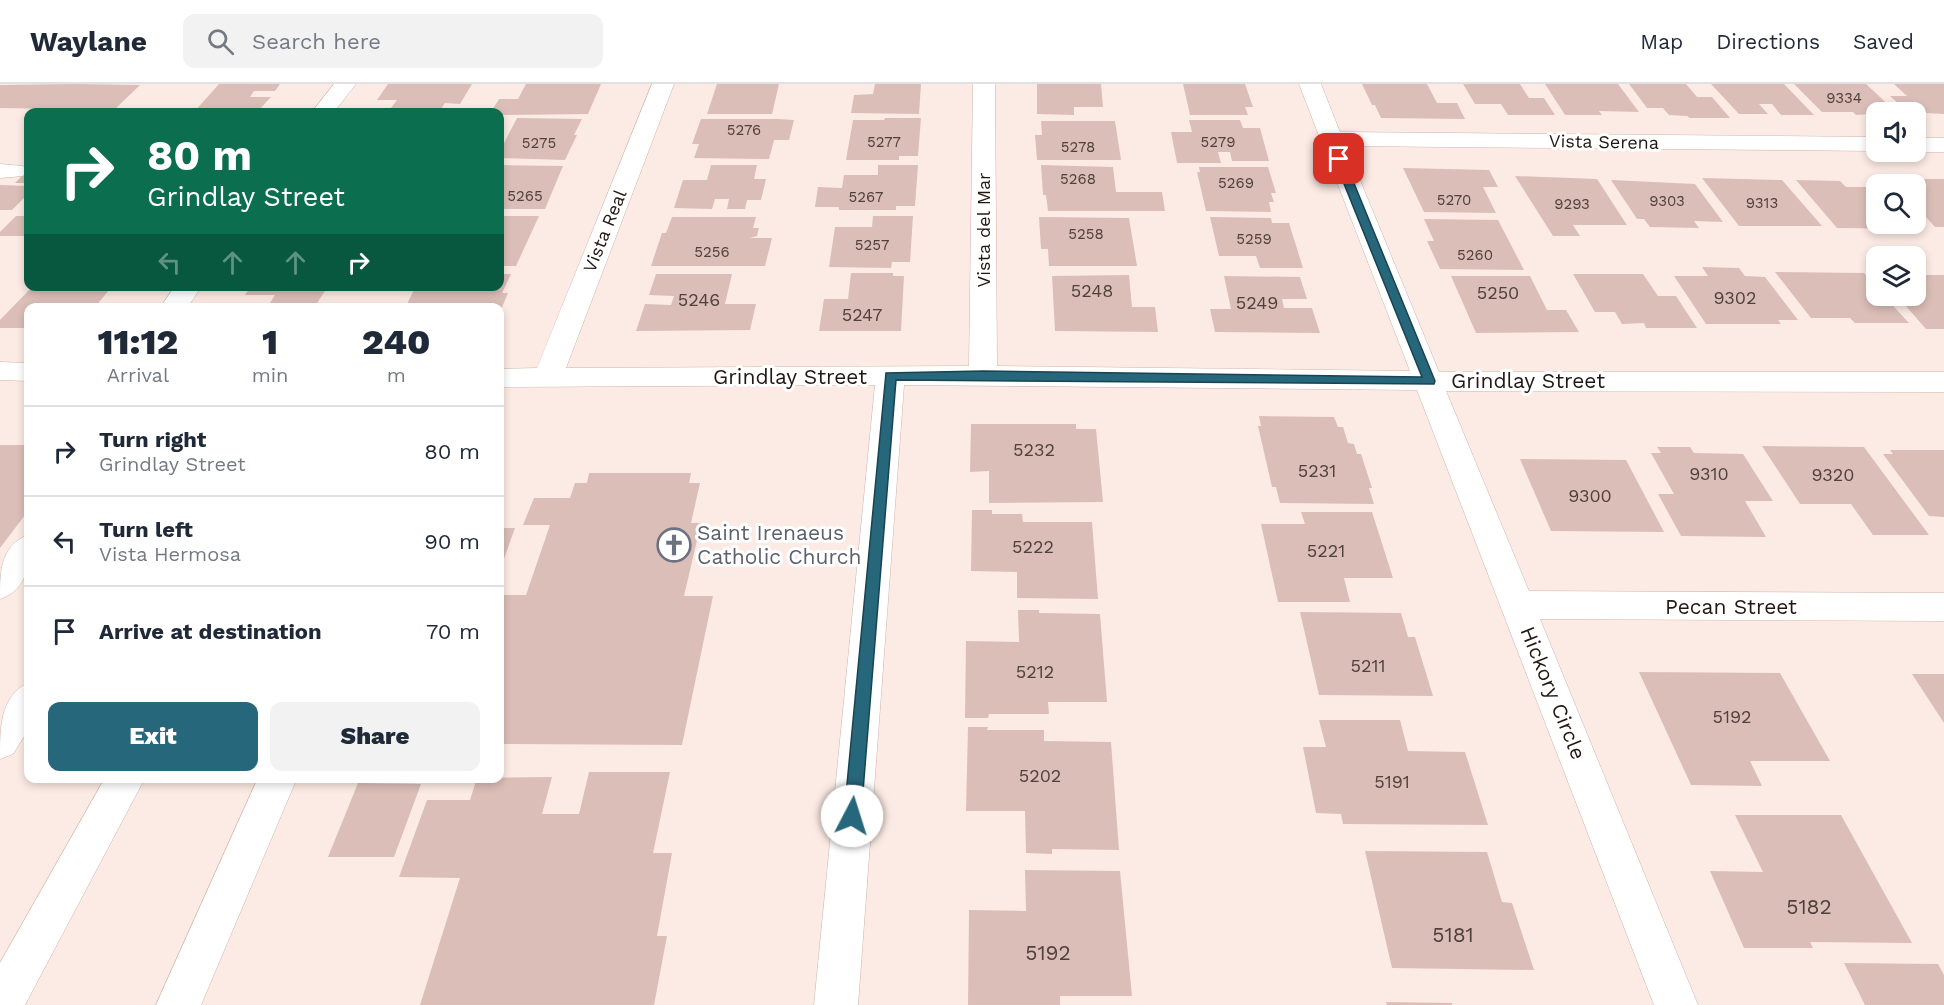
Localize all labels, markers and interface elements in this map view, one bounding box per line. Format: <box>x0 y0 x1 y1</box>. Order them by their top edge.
search box <box>183 14 603 68</box>
text: Waylane <box>30 25 147 58</box>
icon: search <box>204 25 237 58</box>
text: Search here <box>252 29 381 54</box>
text: Map <box>1640 29 1683 54</box>
text: Directions <box>1716 29 1820 54</box>
text: Saved <box>1853 29 1914 54</box>
house number: 9334 <box>1826 89 1862 107</box>
map controls <box>1866 102 1926 306</box>
button: sound <box>1866 102 1926 162</box>
house number: 5276 <box>727 121 761 139</box>
street label: Vista Serena <box>1549 130 1659 153</box>
text: 80 m <box>147 131 252 180</box>
icon: right <box>48 132 126 210</box>
house number: 5277 <box>867 133 901 151</box>
house number: 5279 <box>1201 133 1235 151</box>
pin <box>1313 133 1364 184</box>
house number: 5275 <box>522 134 556 152</box>
house number: 5278 <box>1061 138 1095 156</box>
icon: arrive <box>1322 142 1355 175</box>
house number: 5268 <box>1060 170 1096 188</box>
street label: Vista del Mar <box>973 173 994 287</box>
house number: 5269 <box>1218 174 1254 192</box>
button: search <box>1866 174 1926 234</box>
text: Grindlay Street <box>147 181 345 213</box>
street label: Vista Real <box>578 186 631 275</box>
house number: 5265 <box>507 187 543 205</box>
house number: 5267 <box>849 188 883 206</box>
house number: 5270 <box>1437 191 1471 209</box>
house number: 9303 <box>1649 192 1685 210</box>
house number: 9313 <box>1746 194 1778 212</box>
house number: 9293 <box>1554 195 1590 213</box>
house number: 5258 <box>1068 225 1104 243</box>
house number: 5259 <box>1236 230 1272 248</box>
house number: 5257 <box>855 236 889 254</box>
house number: 5256 <box>694 243 730 261</box>
icon: left <box>153 246 186 279</box>
icon: ahead <box>216 246 249 279</box>
icon: ahead <box>279 246 312 279</box>
icon: right <box>342 246 375 279</box>
house number: 5260 <box>1457 246 1493 264</box>
button: layers <box>1866 246 1926 306</box>
house number: 5248 <box>1071 280 1113 301</box>
house number: 5250 <box>1477 282 1519 303</box>
house number: 9302 <box>1714 287 1756 308</box>
house number: 5246 <box>678 289 720 310</box>
house number: 5249 <box>1236 292 1278 313</box>
house number: 5247 <box>842 304 882 325</box>
text: 11:12 <box>97 321 178 363</box>
text: 1 <box>262 321 278 363</box>
text: 240 <box>362 321 431 363</box>
text: Arrival <box>107 363 169 387</box>
text: min <box>252 363 288 387</box>
text: m <box>387 363 406 387</box>
street label: Grindlay Street <box>713 364 867 389</box>
street label: Grindlay Street <box>1451 368 1605 393</box>
text: Turn right <box>99 427 206 452</box>
icon: right <box>48 435 81 468</box>
text: 80 m <box>424 439 480 464</box>
house number: 5232 <box>1013 439 1055 460</box>
text: Grindlay Street <box>99 452 246 476</box>
house number: 5231 <box>1298 460 1336 481</box>
house number: 9310 <box>1689 463 1729 484</box>
house number: 9320 <box>1812 464 1854 485</box>
house number: 9300 <box>1568 485 1612 506</box>
text: Turn left <box>99 517 193 542</box>
place label: Saint Irenaeus Catholic Church <box>697 520 862 569</box>
icon: left <box>48 525 81 558</box>
church icon: Saint Irenaeus Catholic Church <box>656 527 692 563</box>
text: 90 m <box>424 529 480 554</box>
house number: 5222 <box>1012 536 1054 557</box>
house number: 5221 <box>1307 540 1345 561</box>
text: Vista Hermosa <box>99 542 241 566</box>
street label: Pecan Street <box>1665 594 1797 619</box>
icon: arrive <box>48 615 81 648</box>
text: Arrive at destination <box>99 619 322 644</box>
text: 70 m <box>426 619 480 644</box>
street label: Hickory Circle <box>1515 623 1592 763</box>
house number: 5211 <box>1350 655 1386 676</box>
house number: 5212 <box>1016 661 1054 682</box>
button: Exit <box>48 702 258 771</box>
button: Share <box>270 702 480 771</box>
house number: 5192 <box>1712 706 1752 727</box>
house number: 5202 <box>1019 765 1061 786</box>
house number: 5191 <box>1374 771 1410 792</box>
position arrow <box>820 784 884 848</box>
house number: 5182 <box>1786 894 1832 919</box>
house number: 5181 <box>1432 922 1474 947</box>
house number: 5192 <box>1025 940 1071 965</box>

